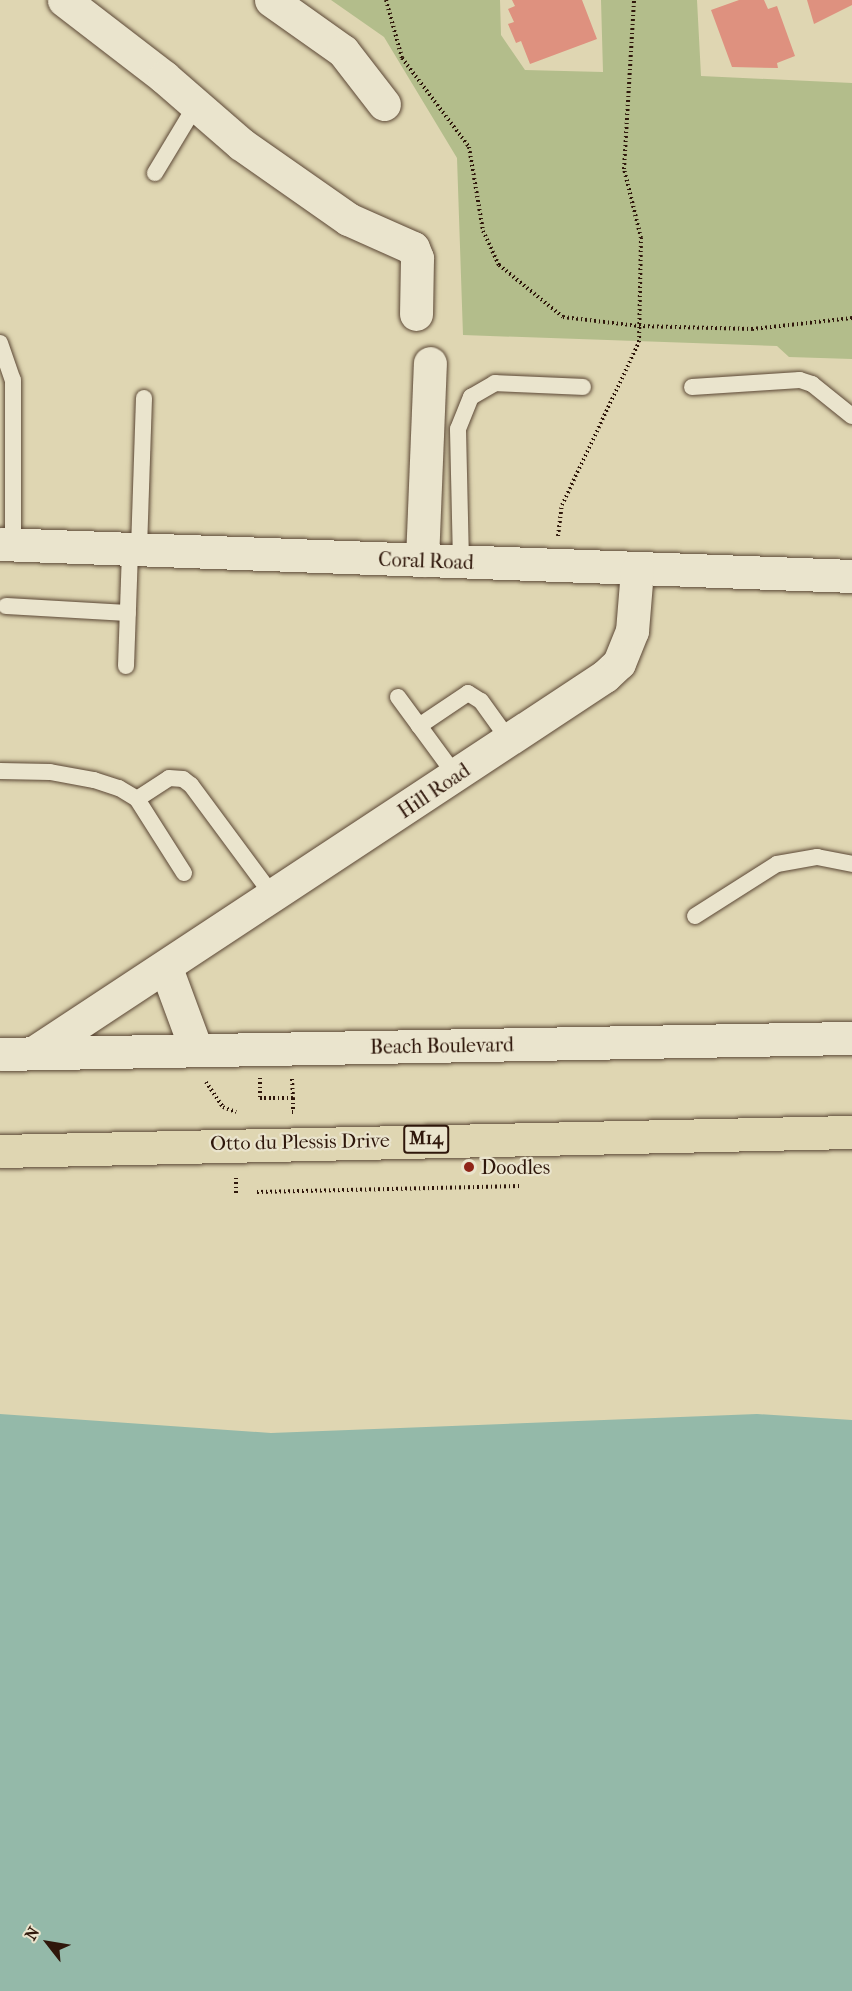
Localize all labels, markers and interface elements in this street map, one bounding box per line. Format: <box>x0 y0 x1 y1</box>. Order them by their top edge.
street label: Coral Road <box>378 547 474 575</box>
street label: Hill Road <box>393 758 475 824</box>
street label: Beach Boulevard <box>370 1033 514 1059</box>
road number: M14 <box>402 1124 450 1154</box>
street label: Otto du Plessis Drive <box>210 1128 390 1156</box>
place label: Doodles <box>481 1155 550 1179</box>
marker: Doodles <box>462 1160 476 1174</box>
north arrow <box>18 1913 78 1973</box>
text: N <box>21 1923 43 1944</box>

